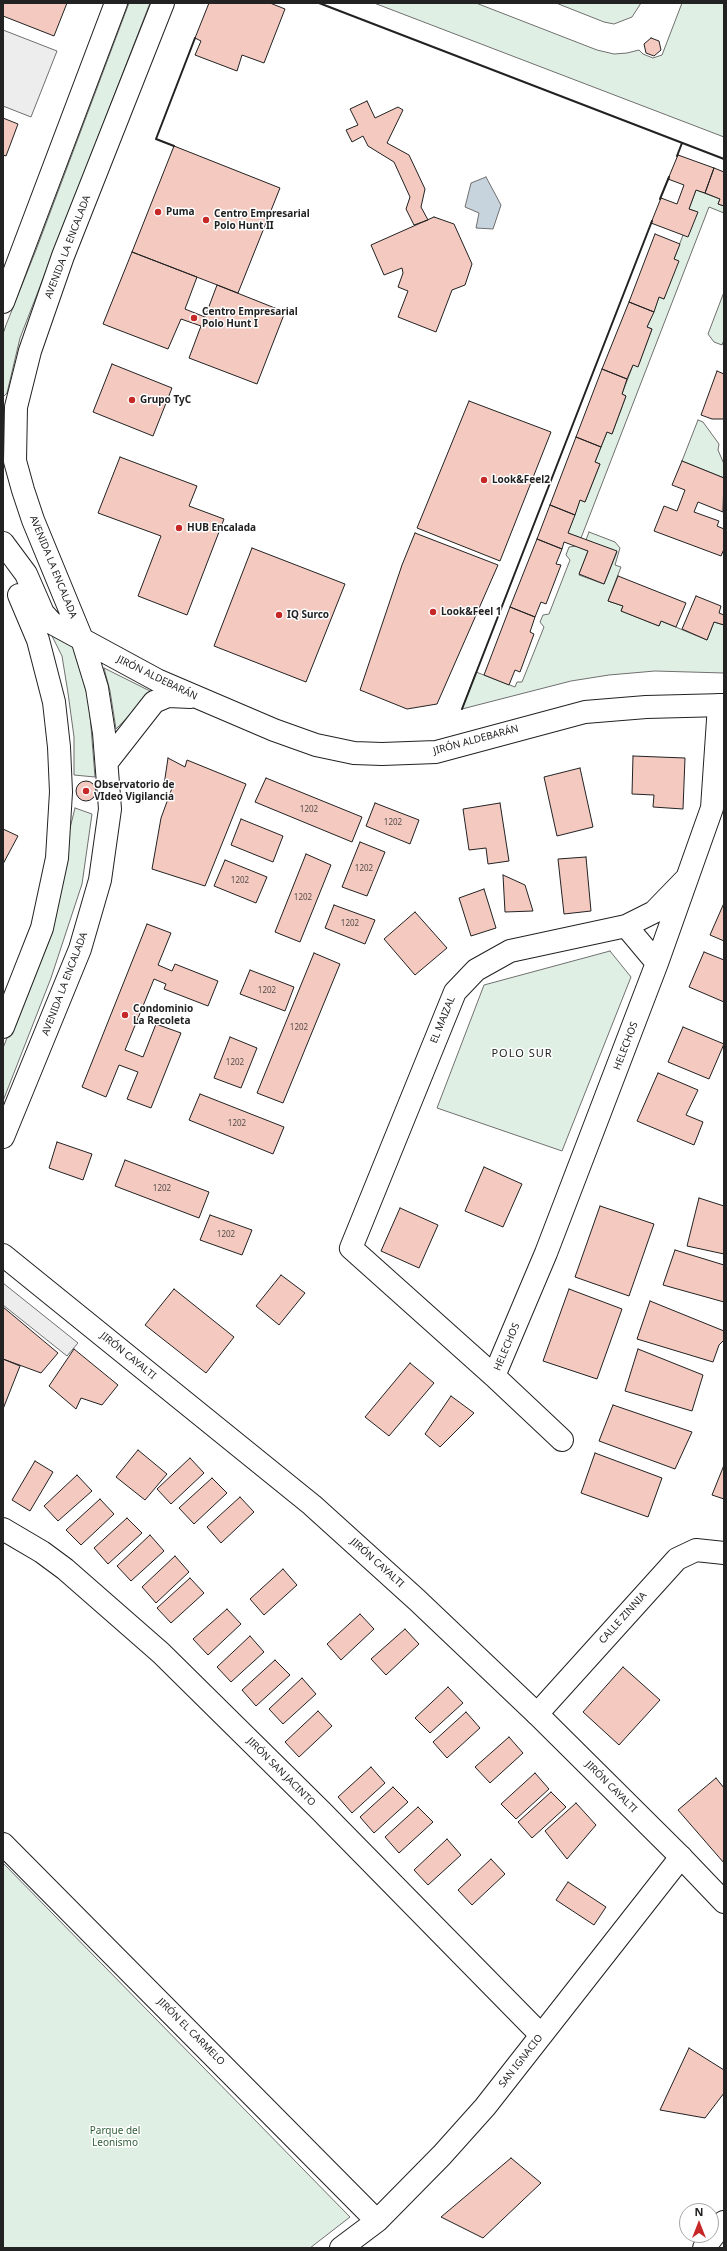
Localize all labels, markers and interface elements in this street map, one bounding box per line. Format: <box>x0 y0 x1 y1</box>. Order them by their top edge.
street label: AVENIDA LA ENCALADA <box>43 194 93 300</box>
place label: Puma <box>166 206 194 218</box>
marker: Puma <box>153 207 163 217</box>
place label: Centro Empresarial Polo Hunt II <box>214 208 310 232</box>
marker: Centro Empresarial Polo Hunt II <box>201 215 211 225</box>
place label: Centro Empresarial Polo Hunt I <box>202 306 298 330</box>
marker: Centro Empresarial Polo Hunt I <box>189 313 199 323</box>
place label: Grupo TyC <box>140 394 191 406</box>
marker: Grupo TyC <box>127 395 137 405</box>
place label: Look&Feel2 <box>492 474 550 486</box>
marker: Look&Feel2 <box>479 475 489 485</box>
street label: AVENIDA LA ENCALADA <box>27 514 79 620</box>
place label: HUB Encalada <box>187 522 256 534</box>
marker: HUB Encalada <box>174 523 184 533</box>
place label: Look&Feel 1 <box>441 606 502 618</box>
marker: Look&Feel 1 <box>428 607 438 617</box>
place label: IQ Surco <box>287 609 329 621</box>
marker: IQ Surco <box>274 610 284 620</box>
street label: JIRÓN ALDEBARÁN <box>115 653 199 703</box>
street label: JIRÓN ALDEBARÁN <box>432 723 520 757</box>
place label: Observatorio de VIdeo Vigilancia <box>94 779 175 802</box>
marker: Observatorio de VIdeo Vigilancia <box>81 786 91 796</box>
house number: 1202 <box>300 805 318 815</box>
house number: 1202 <box>384 818 402 828</box>
house number: 1202 <box>355 864 373 874</box>
house number: 1202 <box>231 876 249 886</box>
house number: 1202 <box>294 893 312 903</box>
house number: 1202 <box>341 919 359 929</box>
street label: AVENIDA LA ENCALADA <box>40 931 90 1037</box>
house number: 1202 <box>258 986 276 996</box>
street label: EL MAIZAL <box>428 995 458 1045</box>
place label: Condominio La Recoleta <box>133 1003 193 1026</box>
marker: Condominio La Recoleta <box>120 1010 130 1020</box>
street label: HELECHOS <box>611 1020 641 1072</box>
house number: 1202 <box>290 1023 308 1033</box>
district label: POLO SUR <box>491 1047 553 1061</box>
house number: 1202 <box>226 1058 244 1068</box>
house number: 1202 <box>228 1119 246 1129</box>
house number: 1202 <box>153 1184 171 1194</box>
house number: 1202 <box>217 1230 235 1240</box>
street label: HELECHOS <box>492 1321 522 1373</box>
street label: JIRÓN CAYALTI <box>98 1330 158 1382</box>
street label: JIRÓN CAYALTI <box>348 1536 406 1590</box>
street label: CALLE ZINNIA <box>597 1590 649 1646</box>
street label: JIRÓN SAN JACINTO <box>244 1735 318 1809</box>
street label: JIRÓN CAYALTI <box>583 1759 639 1815</box>
street label: JIRÓN EL CARMELO <box>155 1996 227 2068</box>
street label: SAN IGNACIO <box>497 2032 545 2090</box>
park label: Parque del Leonismo <box>90 2125 140 2148</box>
north arrow <box>679 2203 719 2243</box>
text: N <box>695 2204 703 2219</box>

